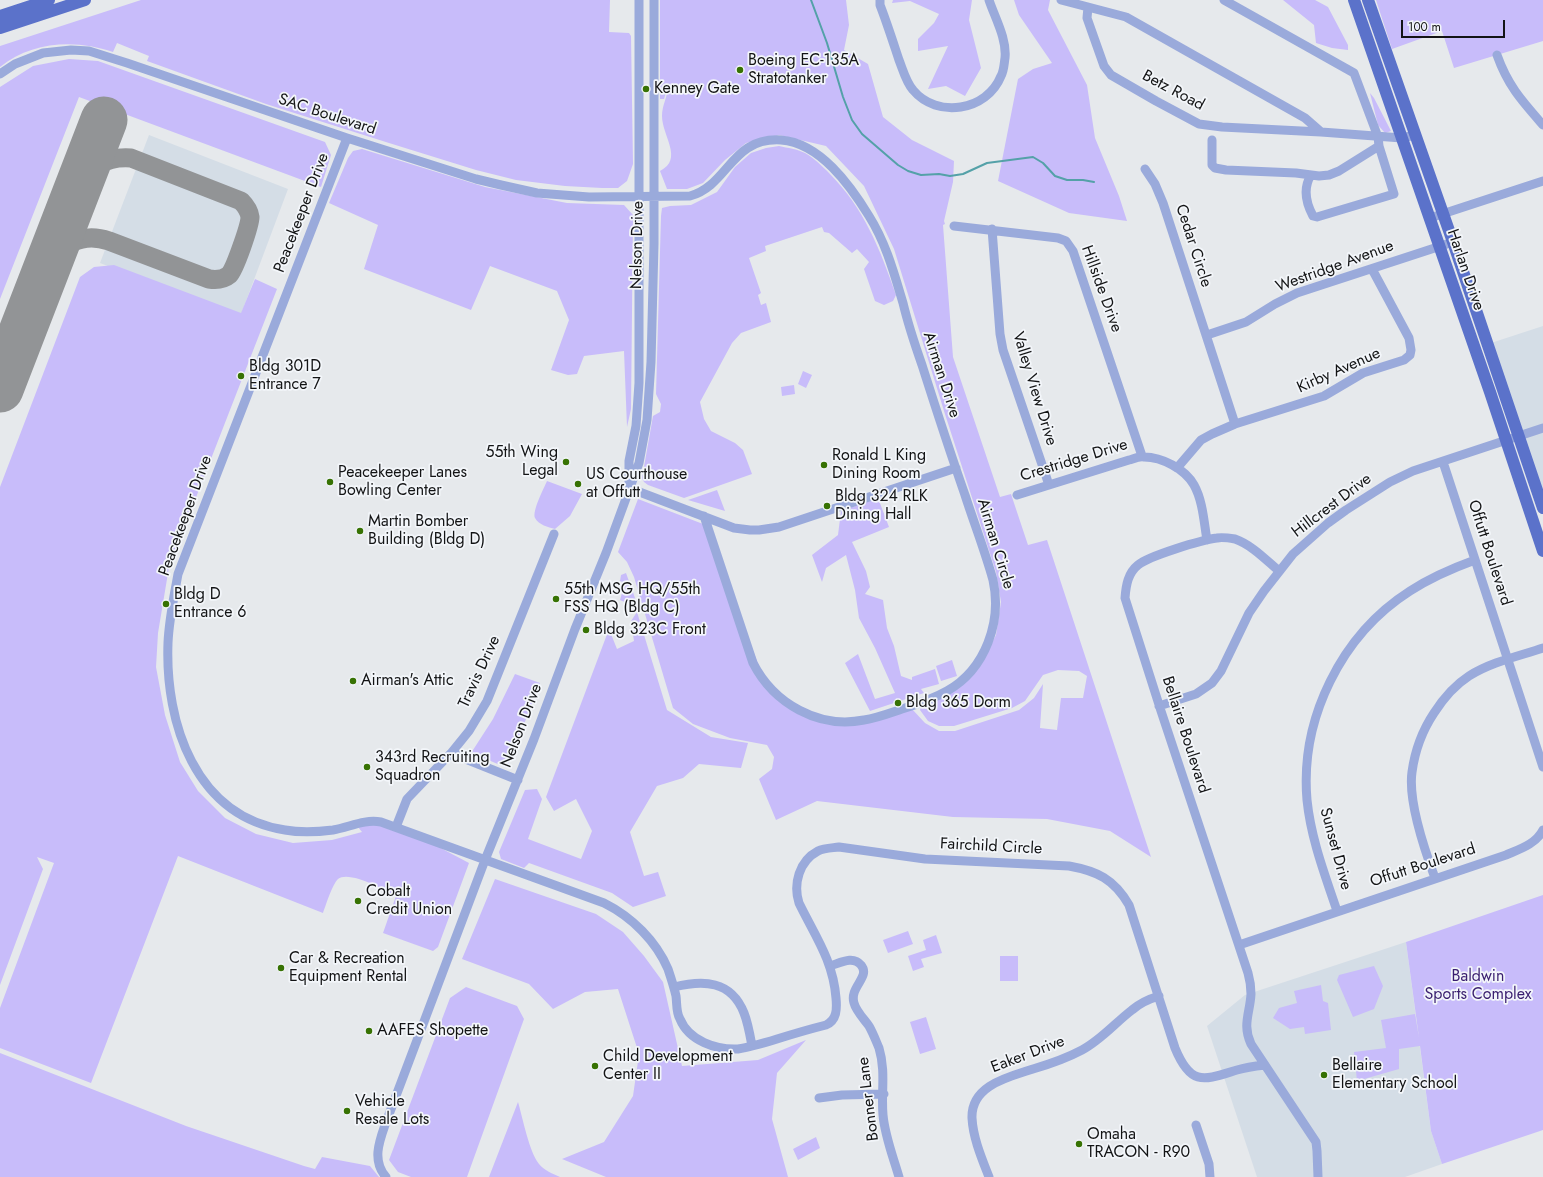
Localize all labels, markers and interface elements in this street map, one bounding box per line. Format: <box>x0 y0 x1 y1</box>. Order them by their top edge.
scale bar <box>1403 12 1507 38</box>
text: 100 m <box>1408 18 1441 36</box>
place label: Boeing EC-135A Stratotanker <box>748 51 859 89</box>
marker: Boeing EC-135A Stratotanker <box>735 65 745 75</box>
street label: Betz Road <box>1139 67 1207 115</box>
place label: Kenney Gate <box>654 79 740 99</box>
marker: Kenney Gate <box>641 84 651 94</box>
street label: SAC Boulevard <box>276 90 378 140</box>
street label: Peacekeeper Drive <box>270 150 334 276</box>
street label: Nelson Drive <box>628 201 648 289</box>
street label: Cedar Circle <box>1171 202 1215 290</box>
street label: Harlan Drive <box>1442 227 1488 313</box>
street label: Westridge Avenue <box>1274 237 1396 297</box>
street label: Hillside Drive <box>1076 243 1126 335</box>
street label: Airman Drive <box>918 330 964 420</box>
street label: Valley View Drive <box>1008 330 1060 448</box>
street label: Kirby Avenue <box>1294 344 1384 398</box>
place label: Bldg 301D Entrance 7 <box>249 357 321 395</box>
marker: Bldg 301D Entrance 7 <box>236 371 246 381</box>
street label: Crestridge Drive <box>1018 436 1130 486</box>
place label: 55th Wing Legal <box>485 443 558 481</box>
place label: Ronald L King Dining Room <box>832 446 926 484</box>
street label: Peacekeeper Drive <box>155 453 217 579</box>
marker: 55th Wing Legal <box>561 457 571 467</box>
marker: Ronald L King Dining Room <box>819 460 829 470</box>
place label: Peacekeeper Lanes Bowling Center <box>338 463 467 501</box>
place label: US Courthouse at Offutt <box>586 465 687 503</box>
street label: Hillcrest Drive <box>1288 470 1376 542</box>
marker: Peacekeeper Lanes Bowling Center <box>325 477 335 487</box>
marker: US Courthouse at Offutt <box>573 479 583 489</box>
place label: Bldg 324 RLK Dining Hall <box>835 487 928 525</box>
street label: Airman Circle <box>972 496 1018 592</box>
street label: Offutt Boulevard <box>1463 498 1515 608</box>
marker: Bldg 324 RLK Dining Hall <box>822 501 832 511</box>
place label: Martin Bomber Building (Bldg D) <box>368 512 485 550</box>
marker: Martin Bomber Building (Bldg D) <box>355 526 365 536</box>
place label: 55th MSG HQ/55th FSS HQ (Bldg C) <box>564 580 701 618</box>
place label: Bldg D Entrance 6 <box>174 585 247 623</box>
marker: 55th MSG HQ/55th FSS HQ (Bldg C) <box>551 594 561 604</box>
marker: Bldg D Entrance 6 <box>161 599 171 609</box>
place label: Bldg 323C Front <box>594 620 706 640</box>
marker: Bldg 323C Front <box>581 625 591 635</box>
street label: Travis Drive <box>455 633 505 711</box>
place label: Airman's Attic <box>361 671 454 691</box>
street label: Bellaire Boulevard <box>1157 674 1213 796</box>
marker: Airman's Attic <box>348 676 358 686</box>
street label: Nelson Drive <box>497 681 547 771</box>
place label: Bldg 365 Dorm <box>906 693 1011 713</box>
marker: Bldg 365 Dorm <box>893 698 903 708</box>
place label: 343rd Recruiting Squadron <box>375 748 490 786</box>
marker: 343rd Recruiting Squadron <box>362 762 372 772</box>
street label: Sunset Drive <box>1315 806 1355 892</box>
street label: Fairchild Circle <box>939 835 1043 859</box>
street label: Offutt Boulevard <box>1368 840 1478 892</box>
place label: Cobalt Credit Union <box>366 882 452 920</box>
marker: Cobalt Credit Union <box>353 896 363 906</box>
place label: Car & Recreation Equipment Rental <box>289 949 407 987</box>
marker: Car & Recreation Equipment Rental <box>276 963 286 973</box>
park label: Baldwin Sports Complex <box>1425 967 1531 1005</box>
place label: AAFES Shopette <box>377 1021 488 1041</box>
marker: AAFES Shopette <box>364 1026 374 1036</box>
street label: Eaker Drive <box>988 1032 1068 1078</box>
place label: Child Development Center II <box>603 1047 733 1085</box>
street label: Bonner Lane <box>854 1056 884 1142</box>
place label: Bellaire Elementary School <box>1332 1056 1457 1094</box>
marker: Child Development Center II <box>590 1061 600 1071</box>
marker: Bellaire Elementary School <box>1319 1070 1329 1080</box>
place label: Vehicle Resale Lots <box>355 1092 429 1130</box>
marker: Vehicle Resale Lots <box>342 1106 352 1116</box>
place label: Omaha TRACON - R90 <box>1087 1125 1190 1163</box>
marker: Omaha TRACON - R90 <box>1074 1139 1084 1149</box>

